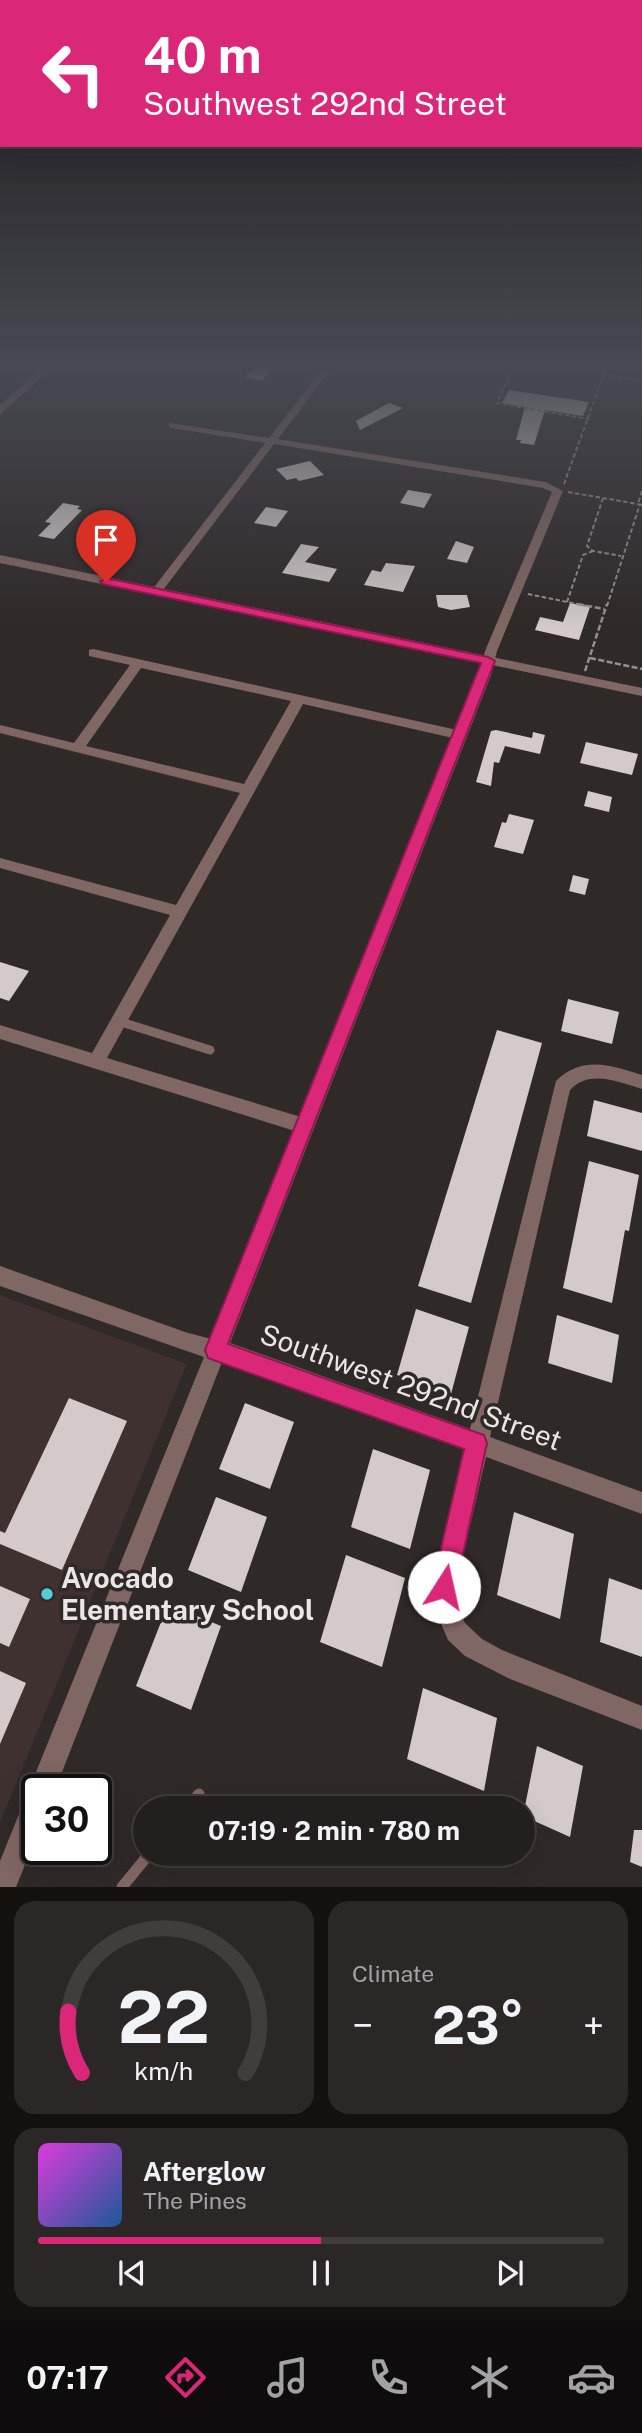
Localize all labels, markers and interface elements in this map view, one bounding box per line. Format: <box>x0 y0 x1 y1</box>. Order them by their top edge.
text: 40 m <box>143 26 262 84</box>
icon: left <box>28 28 119 119</box>
text: Southwest 292nd Street <box>143 85 507 122</box>
pin <box>76 510 136 582</box>
icon: arrive <box>87 521 125 559</box>
street label: Southwest 292nd Street <box>256 1317 566 1457</box>
position arrow <box>407 1550 481 1624</box>
place label: Avocado Elementary School <box>61 1561 314 1626</box>
marker: Avocado Elementary School <box>39 1586 55 1602</box>
speed limit sign: 30 <box>21 1774 112 1865</box>
text: 07:19 · 2 min · 780 m <box>208 1815 460 1846</box>
text: Climate <box>352 1960 434 1987</box>
text: 22 <box>118 1975 210 2060</box>
text: 23° <box>432 1995 524 2056</box>
text: − <box>352 2003 373 2048</box>
text: + <box>583 2003 604 2048</box>
text: km/h <box>135 2056 193 2086</box>
text: Afterglow <box>143 2156 266 2187</box>
text: The Pines <box>143 2187 247 2214</box>
icon: previous <box>113 2254 151 2292</box>
icon: pause <box>302 2254 340 2292</box>
icon: next <box>491 2254 529 2292</box>
icon: directions <box>161 2353 210 2402</box>
icon: music <box>263 2353 312 2402</box>
icon: phone <box>364 2353 413 2402</box>
icon: climate <box>465 2353 514 2402</box>
icon: car <box>567 2353 616 2402</box>
text: 07:17 <box>26 2359 109 2396</box>

